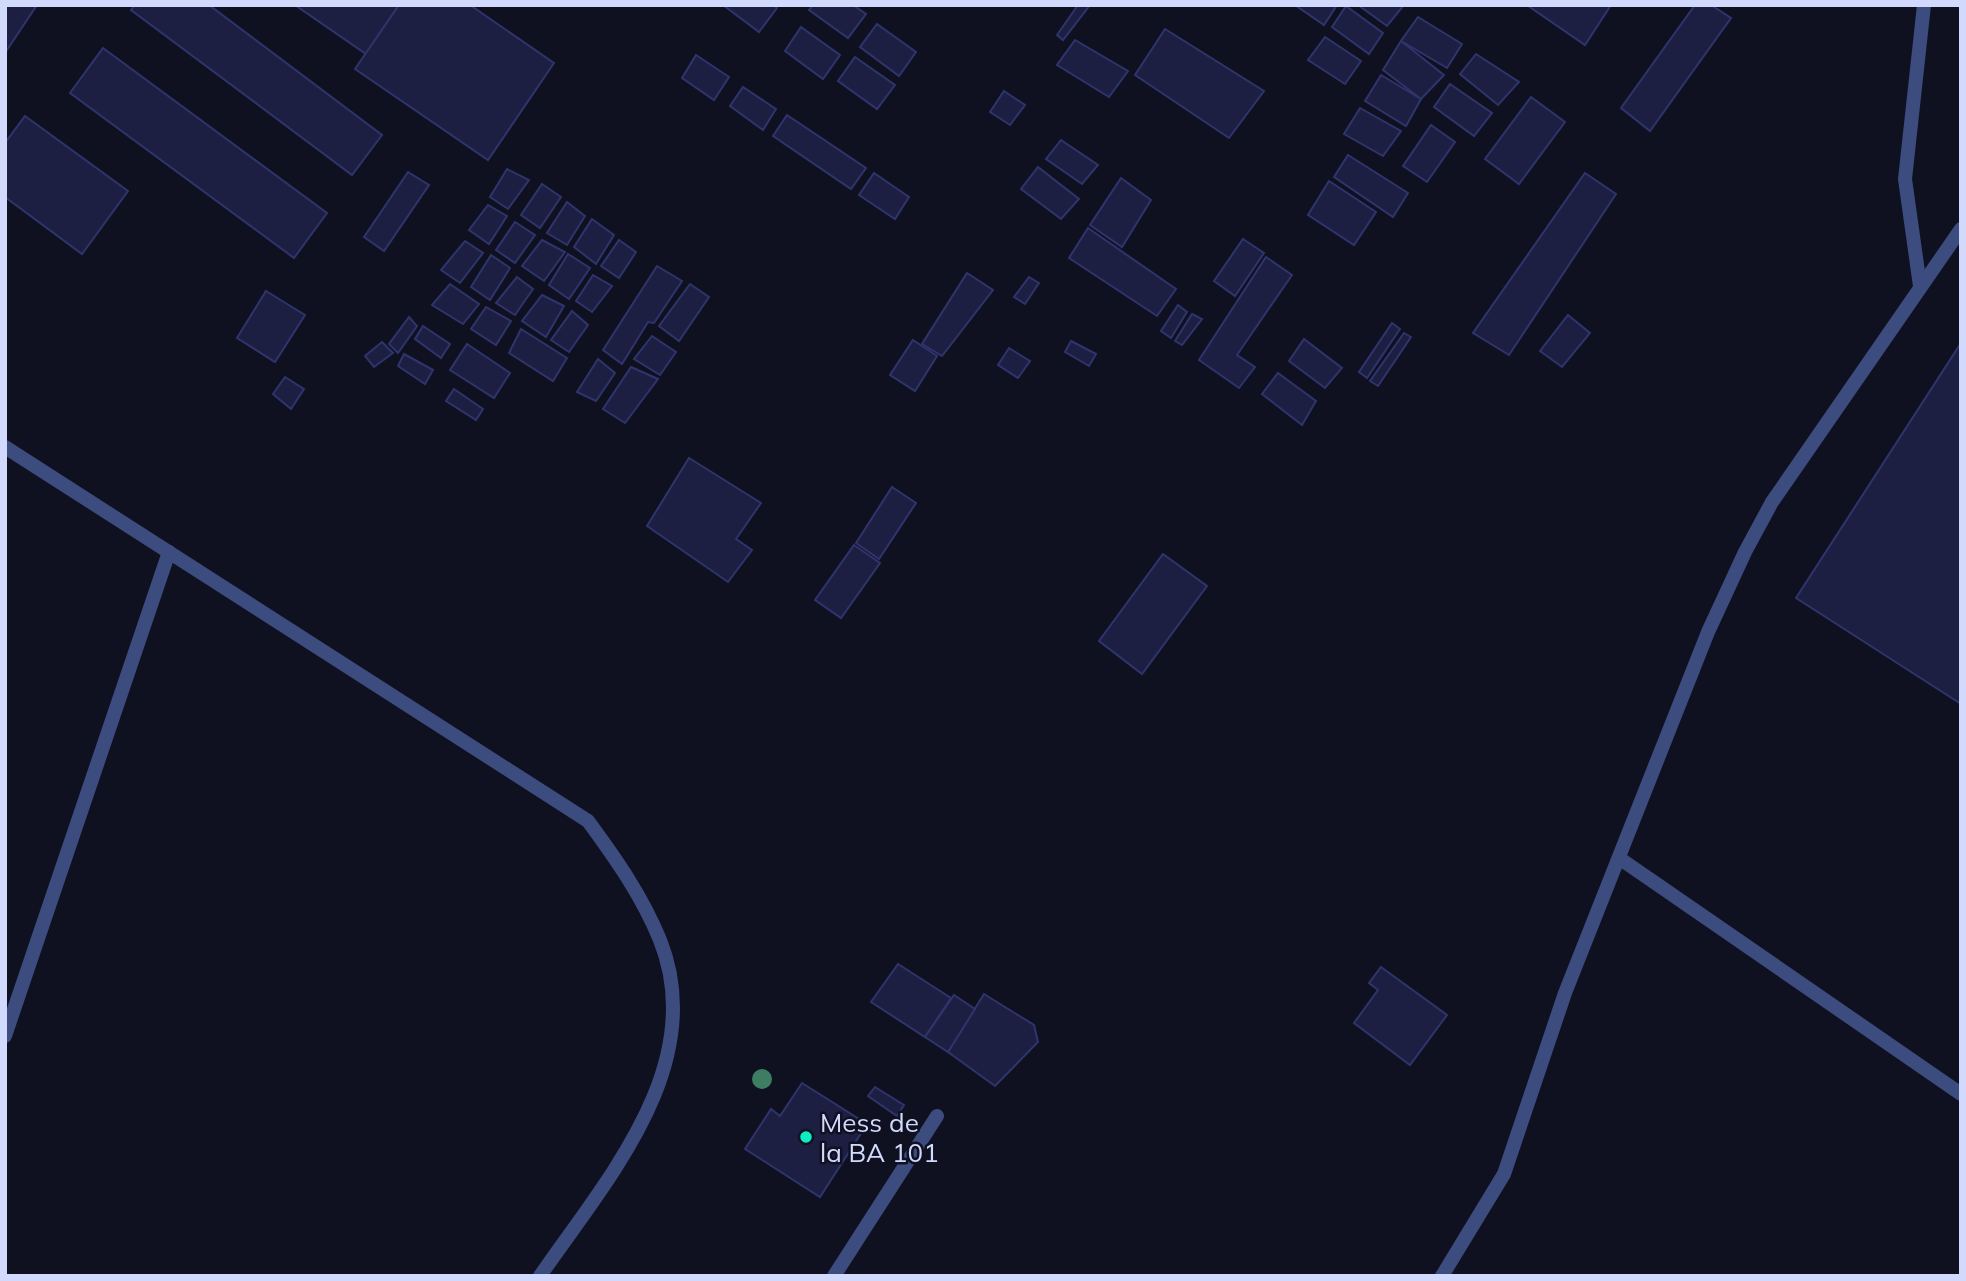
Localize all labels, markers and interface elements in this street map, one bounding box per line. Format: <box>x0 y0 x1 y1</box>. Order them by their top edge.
place label: Mess de la BA 101 <box>820 1106 939 1169</box>
marker: Mess de la BA 101 <box>798 1129 814 1145</box>

